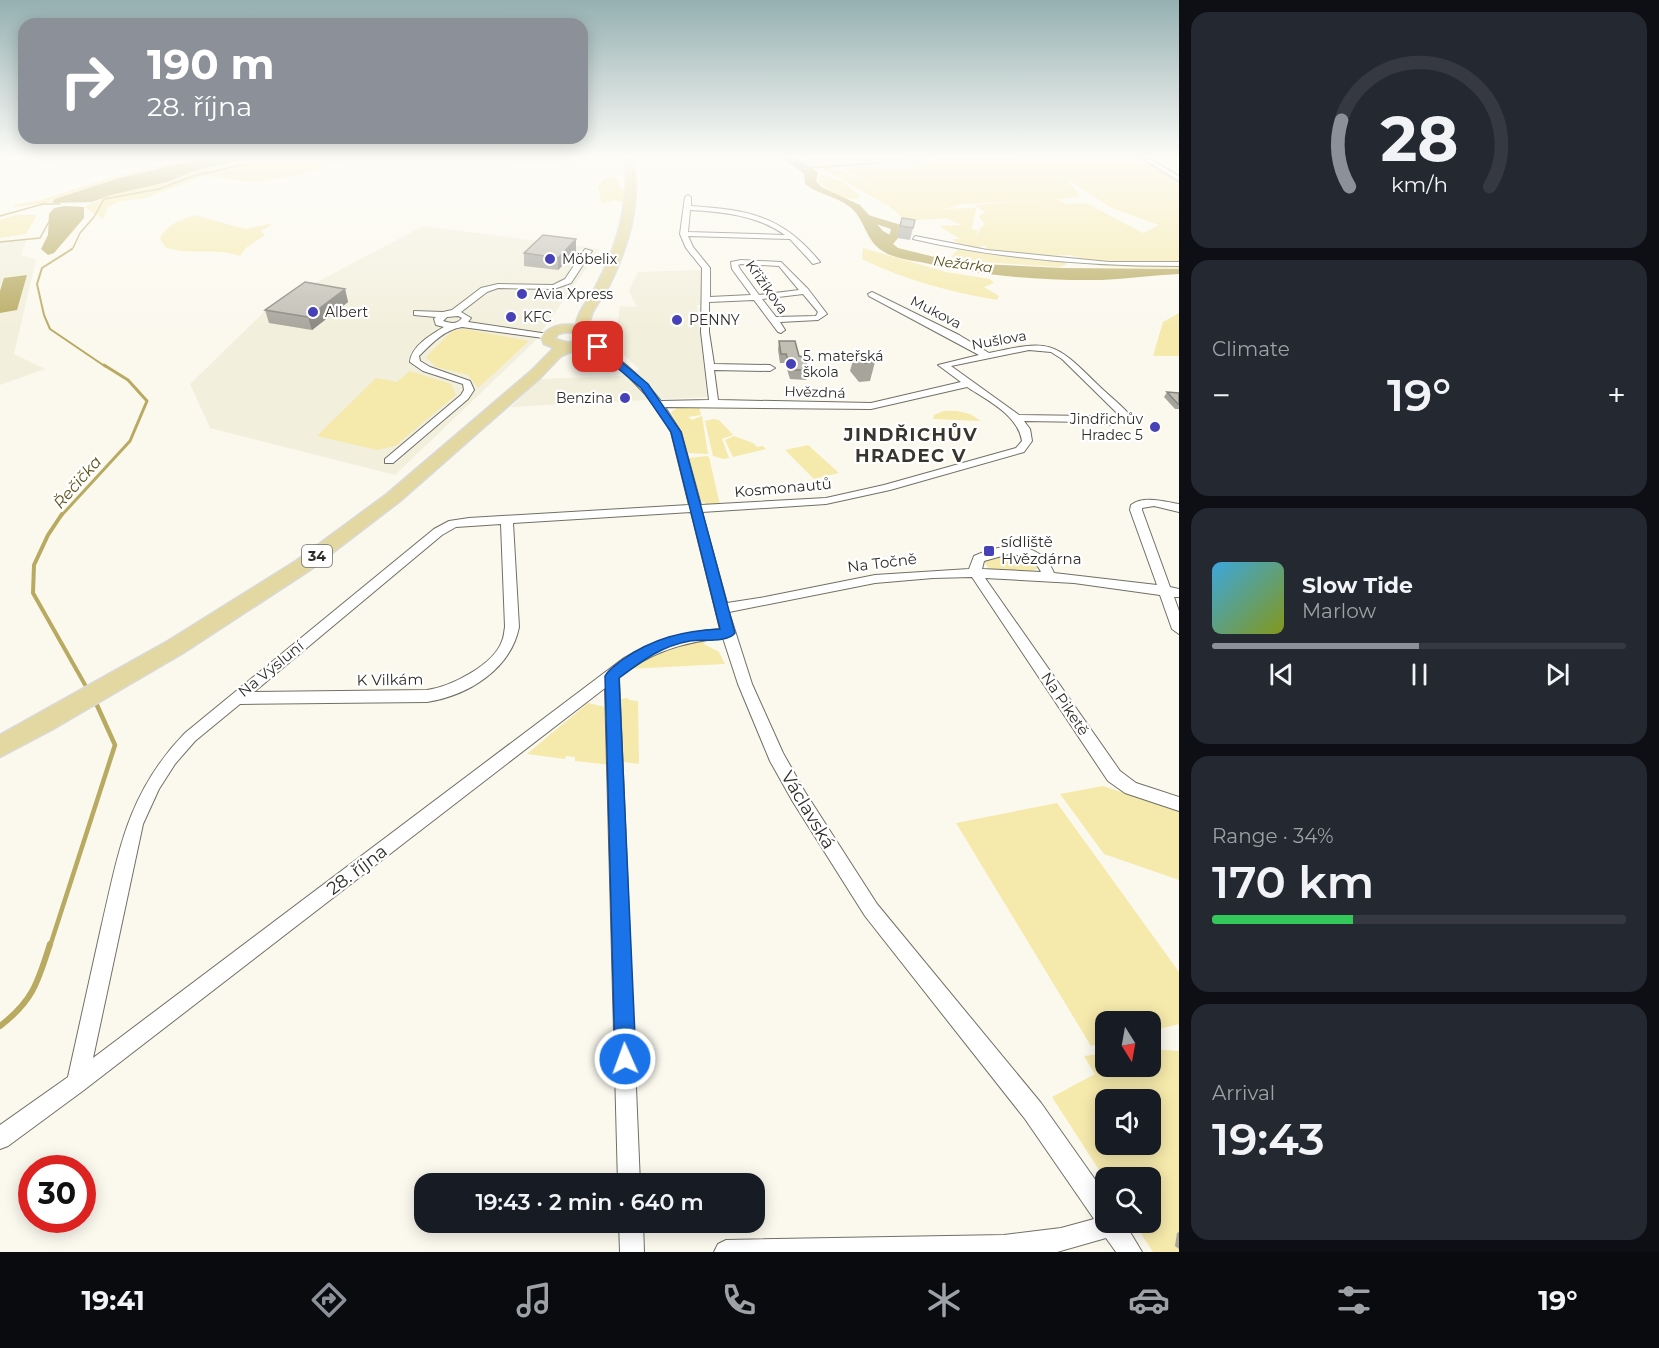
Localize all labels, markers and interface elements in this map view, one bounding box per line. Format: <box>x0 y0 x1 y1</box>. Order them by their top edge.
text: 190 m <box>147 38 275 90</box>
icon: right <box>48 42 126 120</box>
text: 28. října <box>147 90 252 123</box>
text: 28 <box>1380 101 1458 177</box>
text: km/h <box>1390 171 1448 197</box>
place label: Möbelix <box>562 250 618 268</box>
water label: Nežárka <box>932 251 994 277</box>
marker: Möbelix <box>543 252 557 266</box>
street label: Křižíkova <box>742 256 792 318</box>
place label: Avia Xpress <box>534 285 613 303</box>
marker: Avia Xpress <box>515 287 529 301</box>
street label: Mukova <box>907 291 965 333</box>
place label: Albert <box>325 303 369 321</box>
marker: Albert <box>306 305 320 319</box>
place label: KFC <box>523 308 552 326</box>
marker: KFC <box>504 310 518 324</box>
place label: PENNY <box>689 311 740 329</box>
marker: PENNY <box>670 313 684 327</box>
pin <box>572 321 623 372</box>
street label: Nušlova <box>970 326 1028 354</box>
icon: arrive <box>581 330 614 363</box>
text: Climate <box>1212 337 1290 361</box>
place label: 5. mateřská škola <box>803 347 883 381</box>
marker: 5. mateřská škola <box>784 357 798 371</box>
text: 19° <box>1387 367 1451 422</box>
text: − <box>1212 375 1231 415</box>
text: + <box>1607 375 1626 415</box>
street label: Hvězdná <box>784 382 846 402</box>
place label: Benzina <box>556 389 613 407</box>
marker: Benzina <box>618 391 632 405</box>
place label: Jindřichův Hradec 5 <box>1069 410 1143 444</box>
marker: Jindřichův Hradec 5 <box>1148 420 1162 434</box>
district label: JINDŘICHŮV HRADEC V <box>843 423 978 467</box>
water label: Řečička <box>49 452 105 512</box>
street label: Kosmonautů <box>734 474 832 501</box>
place label: sídliště Hvězdárna <box>1001 532 1082 568</box>
marker: sídliště Hvězdárna <box>982 544 996 558</box>
road number: 34 <box>302 545 332 567</box>
street label: Na Točně <box>846 549 918 576</box>
text: Slow Tide <box>1302 572 1413 599</box>
text: Marlow <box>1302 599 1376 623</box>
street label: Na Výsluní <box>234 636 308 701</box>
icon: previous <box>1265 658 1298 691</box>
icon: pause <box>1403 658 1436 691</box>
icon: next <box>1541 658 1574 691</box>
street label: Na Piketě <box>1037 668 1094 739</box>
street label: K Vilkám <box>357 669 423 690</box>
street label: Václavská <box>776 767 840 853</box>
text: Range · 34% <box>1212 824 1333 848</box>
street label: 28. října <box>322 840 392 900</box>
text: 170 km <box>1212 854 1374 909</box>
north arrow <box>1095 1011 1161 1077</box>
map controls <box>1095 1011 1161 1233</box>
position arrow <box>593 1027 657 1091</box>
text: Arrival <box>1212 1081 1275 1105</box>
button: sound <box>1095 1089 1161 1155</box>
text: 19:43 <box>1212 1111 1325 1166</box>
speed limit sign: 30 <box>18 1155 96 1233</box>
button: search <box>1095 1167 1161 1233</box>
text: 19:43 · 2 min · 640 m <box>475 1189 704 1216</box>
icon: directions <box>308 1279 350 1321</box>
icon: music <box>513 1279 555 1321</box>
icon: phone <box>718 1279 760 1321</box>
icon: climate <box>923 1279 965 1321</box>
icon: car <box>1128 1279 1170 1321</box>
icon: filters <box>1333 1279 1375 1321</box>
text: 19:41 <box>82 1284 145 1317</box>
text: 19° <box>1538 1284 1577 1317</box>

